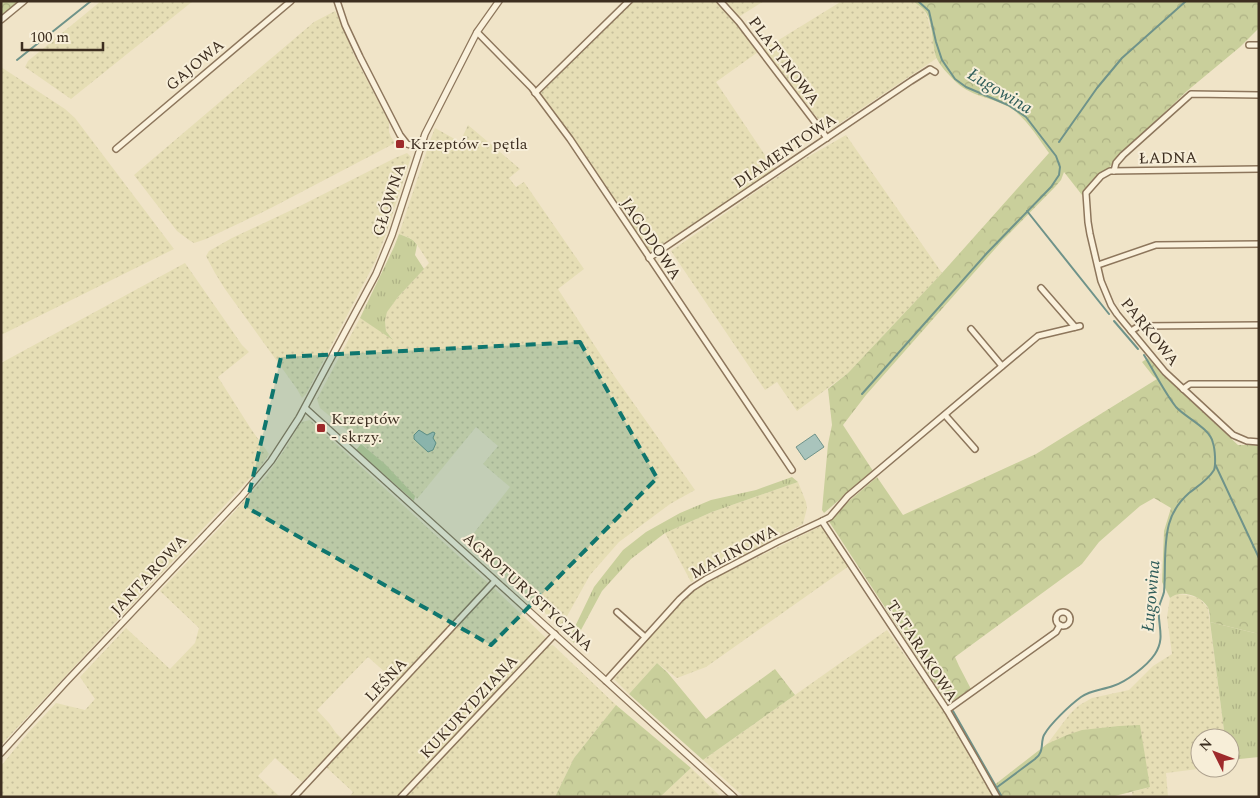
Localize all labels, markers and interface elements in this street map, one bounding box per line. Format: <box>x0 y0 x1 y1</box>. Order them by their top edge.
street label: PLATYNOWA <box>742 11 826 111</box>
scale bar <box>22 20 104 52</box>
text: 100 m <box>30 26 69 49</box>
street label: GAJOWA <box>161 33 229 97</box>
water label: Ługowina <box>962 61 1038 121</box>
street label: DIAMENTOWA <box>729 108 841 194</box>
place label: Krzeptów - pętla <box>410 132 528 156</box>
marker: Krzeptów - pętla <box>394 138 406 150</box>
street label: ŁADNA <box>1139 145 1197 171</box>
street label: GŁÓWNA <box>366 161 412 239</box>
street label: JAGODOWA <box>615 193 687 285</box>
street label: PARKOWA <box>1115 293 1185 371</box>
place label: Krzeptów - skrzy. <box>331 407 401 449</box>
marker: Krzeptów - skrzy. <box>315 422 327 434</box>
street label: MALINOWA <box>686 519 782 585</box>
street label: AGROTURYSTYCZNA <box>457 527 599 657</box>
street label: JANTAROWA <box>105 529 193 621</box>
water label: Ługowina <box>1134 559 1168 633</box>
street label: TATARAKOWA <box>880 595 964 707</box>
street label: KUKURYDZIANA <box>414 650 524 764</box>
street label: LEŚNA <box>359 652 413 708</box>
north arrow <box>1190 728 1240 778</box>
text: N <box>1194 733 1217 756</box>

